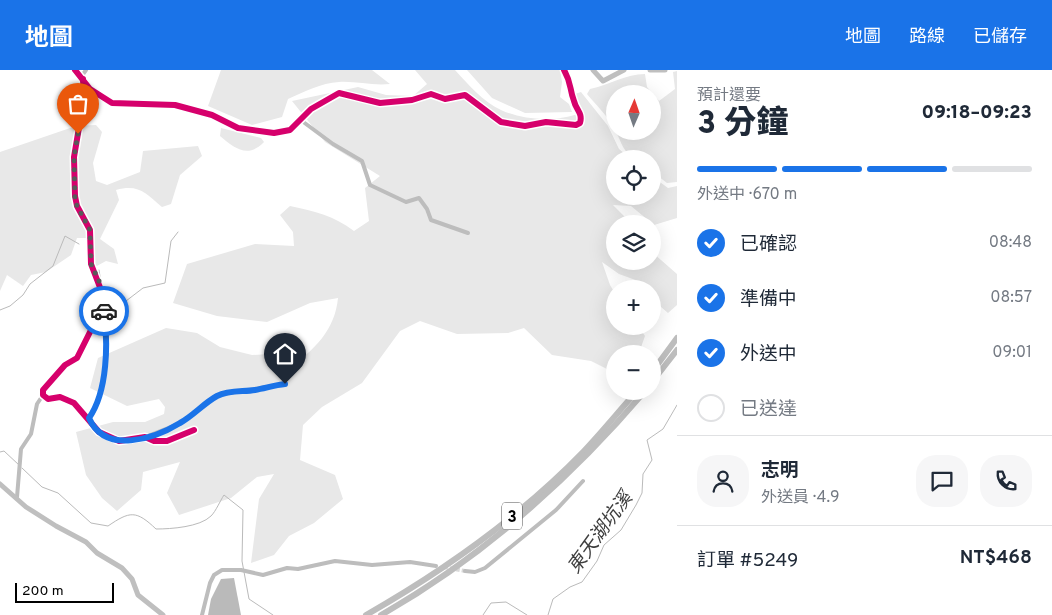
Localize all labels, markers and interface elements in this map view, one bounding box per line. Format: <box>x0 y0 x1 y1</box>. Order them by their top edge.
text: 地圖 <box>25 24 73 54</box>
text: 地圖 <box>845 26 881 49</box>
text: 路線 <box>909 26 945 49</box>
text: 已儲存 <box>973 26 1027 49</box>
pin <box>57 83 99 134</box>
north arrow <box>606 85 661 140</box>
map controls <box>606 85 661 400</box>
text: 預計還要 <box>697 86 761 106</box>
icon: bag <box>64 90 92 118</box>
text: 09:18–09:23 <box>922 101 1032 125</box>
text: 3 分鐘 <box>697 105 788 145</box>
button: locate <box>606 150 661 205</box>
text: 外送中 · 670 m <box>697 185 797 205</box>
button: layers <box>606 215 661 270</box>
icon: check <box>697 229 725 257</box>
text: 已確認 <box>740 233 797 257</box>
text: 08:48 <box>989 233 1032 253</box>
button: + <box>606 280 661 335</box>
icon: check <box>697 284 725 312</box>
courier <box>79 286 129 336</box>
text: 準備中 <box>740 288 797 312</box>
text: 08:57 <box>990 288 1032 308</box>
icon: car <box>90 297 118 325</box>
pin <box>264 333 306 384</box>
icon: check <box>697 339 725 367</box>
icon: home <box>271 340 299 368</box>
text: 外送中 <box>740 343 797 367</box>
text: 09:01 <box>992 343 1032 363</box>
button: − <box>606 345 661 400</box>
text: 已送達 <box>740 398 797 422</box>
button: person <box>697 455 749 507</box>
button: chat <box>916 455 968 507</box>
button: phone <box>980 455 1032 507</box>
text: 志明 <box>761 459 799 483</box>
water label: 東天湖坑溪 <box>563 485 640 579</box>
text: 外送員 · 4.9 <box>761 488 840 508</box>
road number: 3 <box>502 502 522 530</box>
text: NT$468 <box>960 546 1032 570</box>
text: 訂單 #5249 <box>697 549 798 573</box>
scale bar <box>15 580 114 603</box>
text: 200 m <box>22 583 64 600</box>

